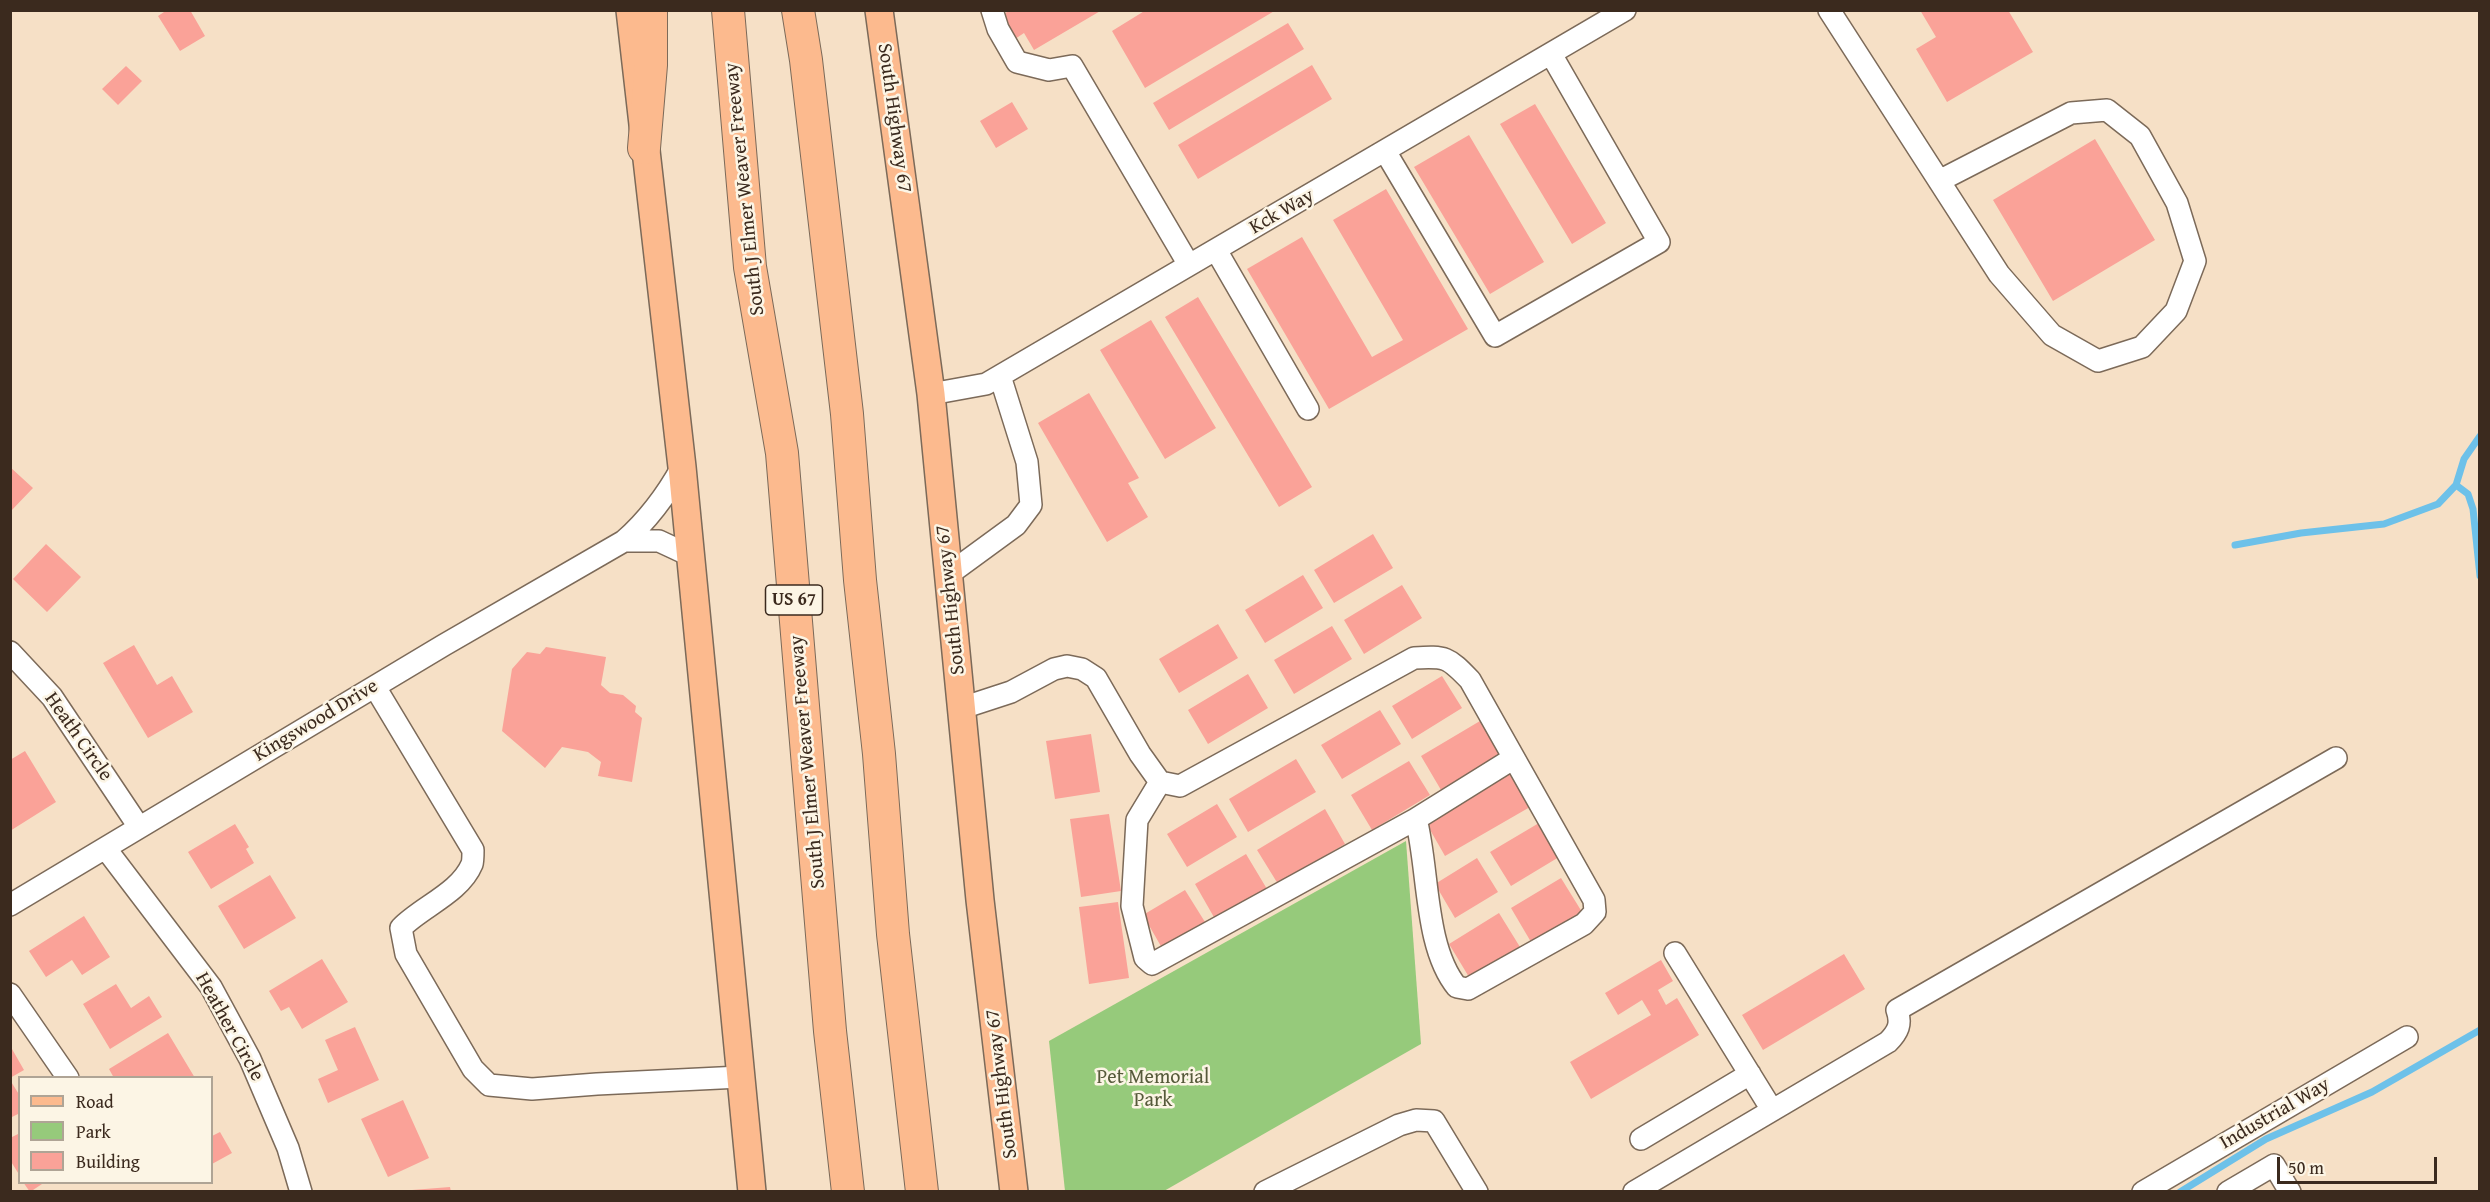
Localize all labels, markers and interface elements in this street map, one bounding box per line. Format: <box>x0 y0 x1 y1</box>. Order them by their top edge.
street label: South Highway 67 <box>872 42 916 194</box>
street label: South J Elmer Weaver Freeway <box>720 61 770 317</box>
street label: Kck Way <box>1245 184 1319 240</box>
street label: South Highway 67 <box>931 524 971 676</box>
road number: US 67 <box>766 585 822 615</box>
street label: South J Elmer Weaver Freeway <box>785 634 831 890</box>
street label: Kingswood Drive <box>249 674 383 768</box>
street label: Heath Circle <box>39 688 117 786</box>
street label: Heather Circle <box>189 969 269 1085</box>
street label: South Highway 67 <box>981 1008 1023 1160</box>
park label: Pet Memorial Park <box>1097 1066 1209 1113</box>
street label: Industrial Way <box>2216 1073 2334 1155</box>
legend <box>18 1076 213 1184</box>
text: Road <box>76 1088 114 1115</box>
text: Park <box>76 1118 111 1145</box>
scale bar <box>2280 1145 2440 1183</box>
text: Building <box>76 1148 140 1175</box>
text: 50 m <box>2288 1154 2324 1181</box>

